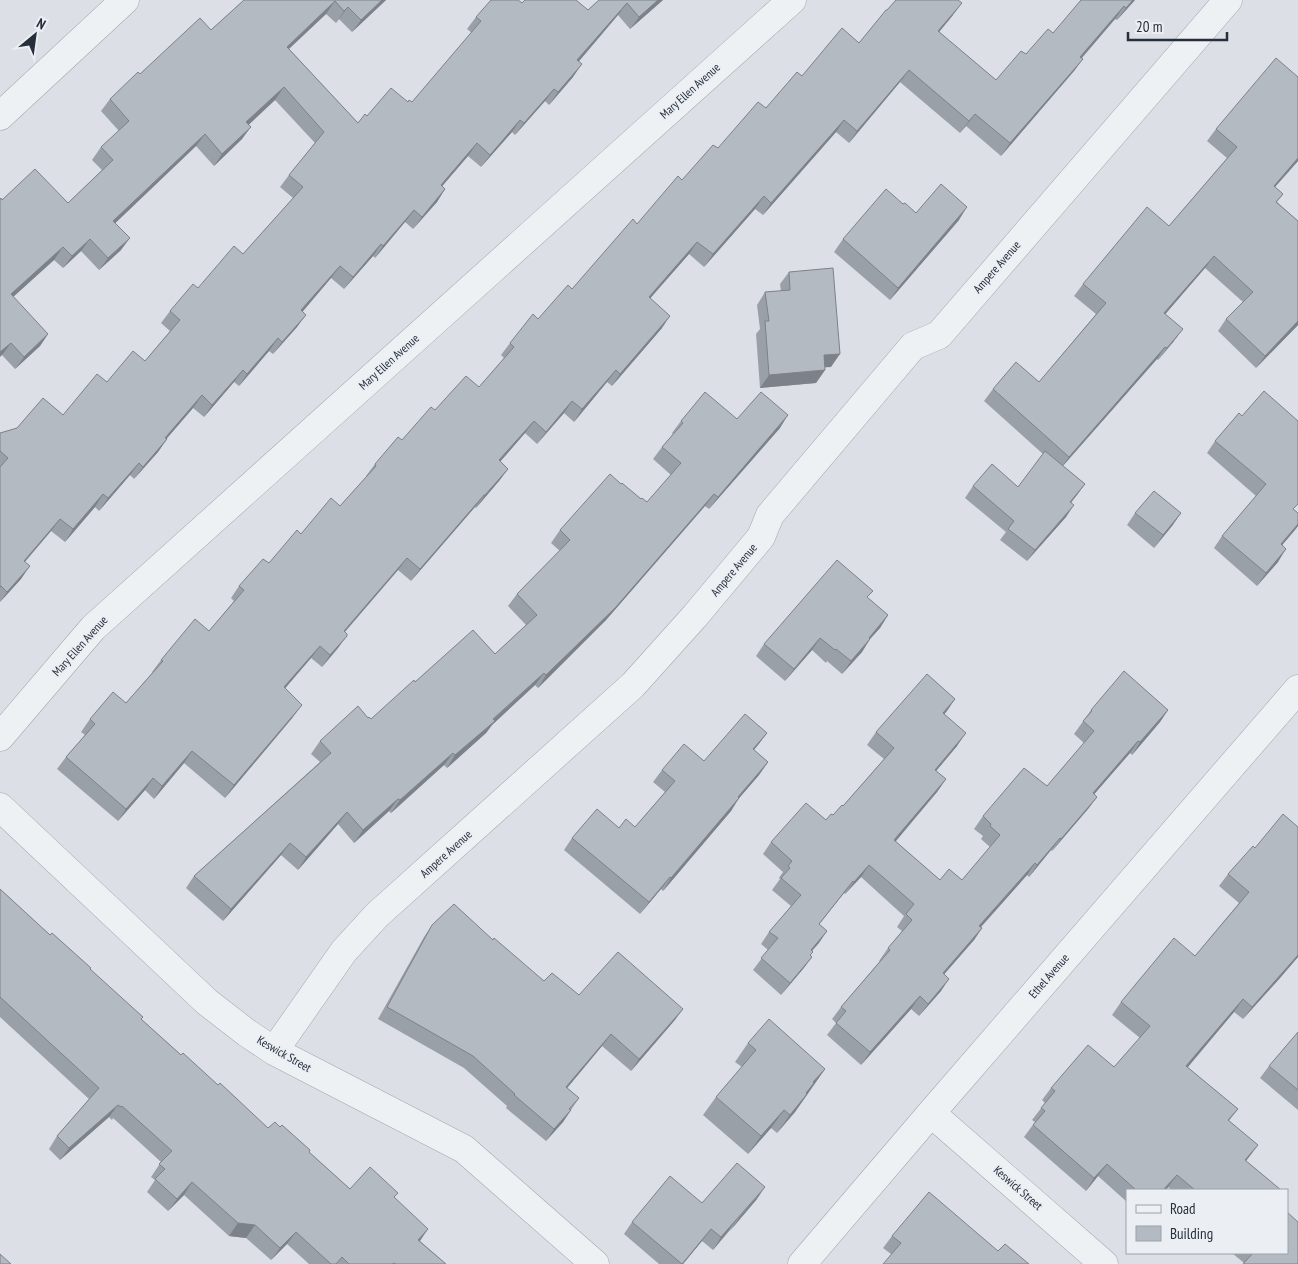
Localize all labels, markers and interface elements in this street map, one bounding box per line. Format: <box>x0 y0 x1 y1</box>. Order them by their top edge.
north arrow <box>10 10 60 60</box>
scale bar <box>1128 10 1227 42</box>
text: N <box>34 14 49 33</box>
text: 20 m <box>1136 17 1162 36</box>
street label: Mary Ellen Avenue <box>656 60 723 122</box>
street label: Ampere Avenue <box>970 237 1023 296</box>
street label: Mary Ellen Avenue <box>355 331 422 393</box>
street label: Ampere Avenue <box>707 540 760 599</box>
street label: Mary Ellen Avenue <box>49 612 111 679</box>
street label: Ampere Avenue <box>417 826 475 881</box>
street label: Ethel Avenue <box>1025 950 1072 1001</box>
street label: Keswick Street <box>254 1032 315 1075</box>
street label: Keswick Street <box>991 1162 1046 1213</box>
legend <box>1126 1189 1288 1254</box>
text: Road <box>1170 1199 1196 1218</box>
text: Building <box>1170 1224 1213 1243</box>

